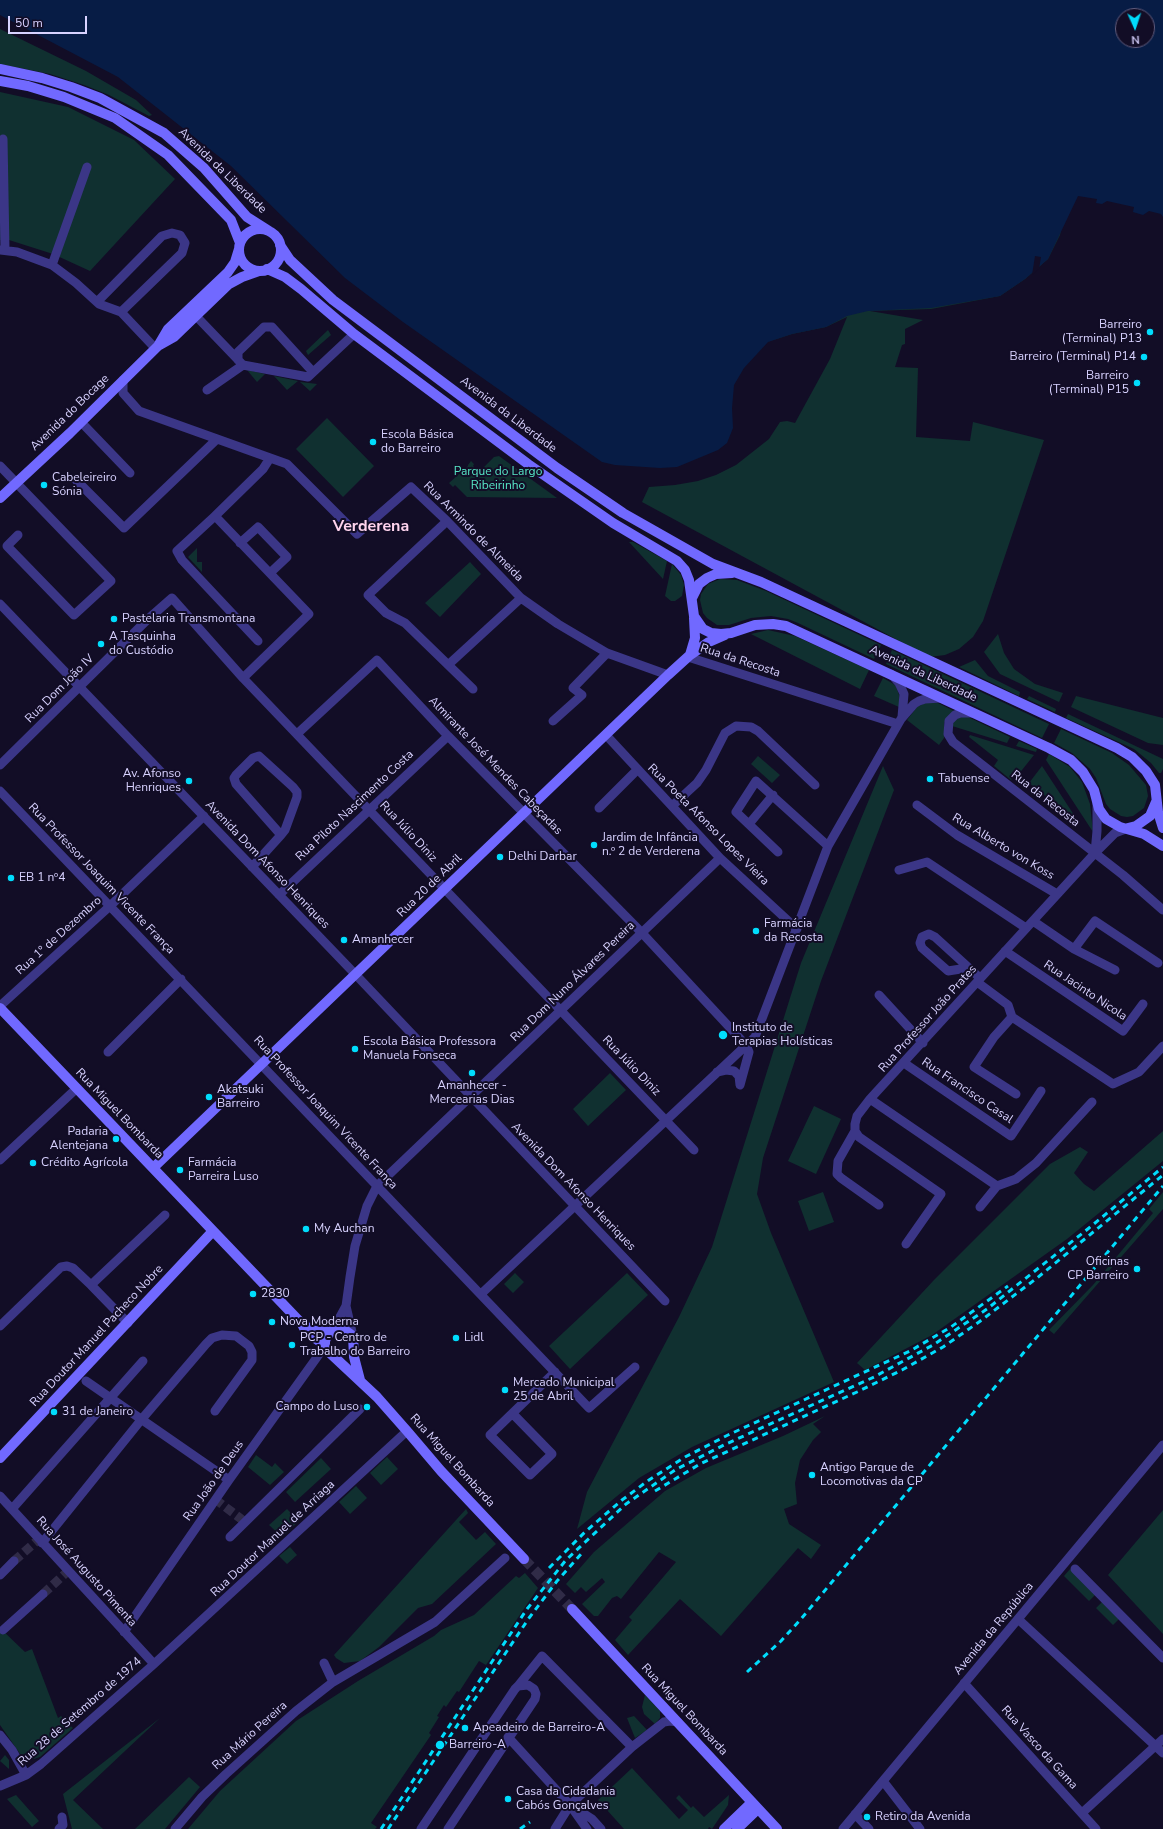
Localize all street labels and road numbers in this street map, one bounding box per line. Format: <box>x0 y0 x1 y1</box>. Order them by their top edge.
street label: Avenida da Liberdade <box>175 125 269 217</box>
street label: Avenida do Bocage <box>28 372 112 454</box>
street label: Avenida da Liberdade <box>457 374 559 456</box>
street label: Rua Armindo de Almeida <box>420 479 526 585</box>
street label: Rua da Recosta <box>698 641 782 681</box>
street label: Avenida da Liberdade <box>867 643 979 705</box>
street label: Rua Dom João IV <box>23 652 97 726</box>
street label: Almirante José Mendes Cabeçadas <box>425 694 565 838</box>
street label: Rua Piloto Nascimento Costa <box>293 748 417 864</box>
street label: Rua Poeta Afonso Lopes Vieira <box>644 761 772 889</box>
street label: Rua da Recosta <box>1008 768 1082 830</box>
street label: Avenida Dom Afonso Henriques <box>202 798 332 932</box>
street label: Rua Júlio Diniz <box>376 799 440 865</box>
street label: Rua Professor Joaquim Vicente França <box>25 801 177 957</box>
street label: Rua Alberto von Koss <box>949 811 1057 883</box>
street label: Rua 20 de Abril <box>395 851 465 921</box>
street label: Rua 1º de Dezembro <box>13 894 105 978</box>
street label: Rua Dom Nuno Álvares Pereira <box>508 919 638 1045</box>
street label: Rua Jacinto Nicola <box>1041 958 1129 1024</box>
street label: Rua Professor João Prates <box>876 962 980 1076</box>
street label: Rua Professor Joaquim Vicente França <box>250 1033 400 1193</box>
street label: Rua Júlio Diniz <box>599 1033 663 1099</box>
street label: Rua Francisco Casal <box>918 1055 1016 1127</box>
street label: Rua Miguel Bombarda <box>72 1066 166 1162</box>
street label: Avenida Dom Afonso Henriques <box>508 1120 638 1254</box>
street label: Rua Doutor Manuel Pacheco Nobre <box>27 1262 167 1410</box>
street label: Rua Miguel Bombarda <box>406 1412 498 1510</box>
street label: Rua João de Deus <box>181 1438 247 1524</box>
street label: Rua Doutor Manuel de Arriaga <box>208 1478 338 1600</box>
street label: Rua José Augusto Pimenta <box>33 1514 139 1630</box>
street label: Avenida da República <box>951 1580 1037 1678</box>
street label: Rua 28 de Setembro de 1974 <box>15 1654 145 1770</box>
street label: Rua Miguel Bombarda <box>638 1661 730 1759</box>
street label: Rua Mário Pereira <box>210 1699 290 1773</box>
street label: Rua Vasco da Gama <box>998 1703 1080 1793</box>

